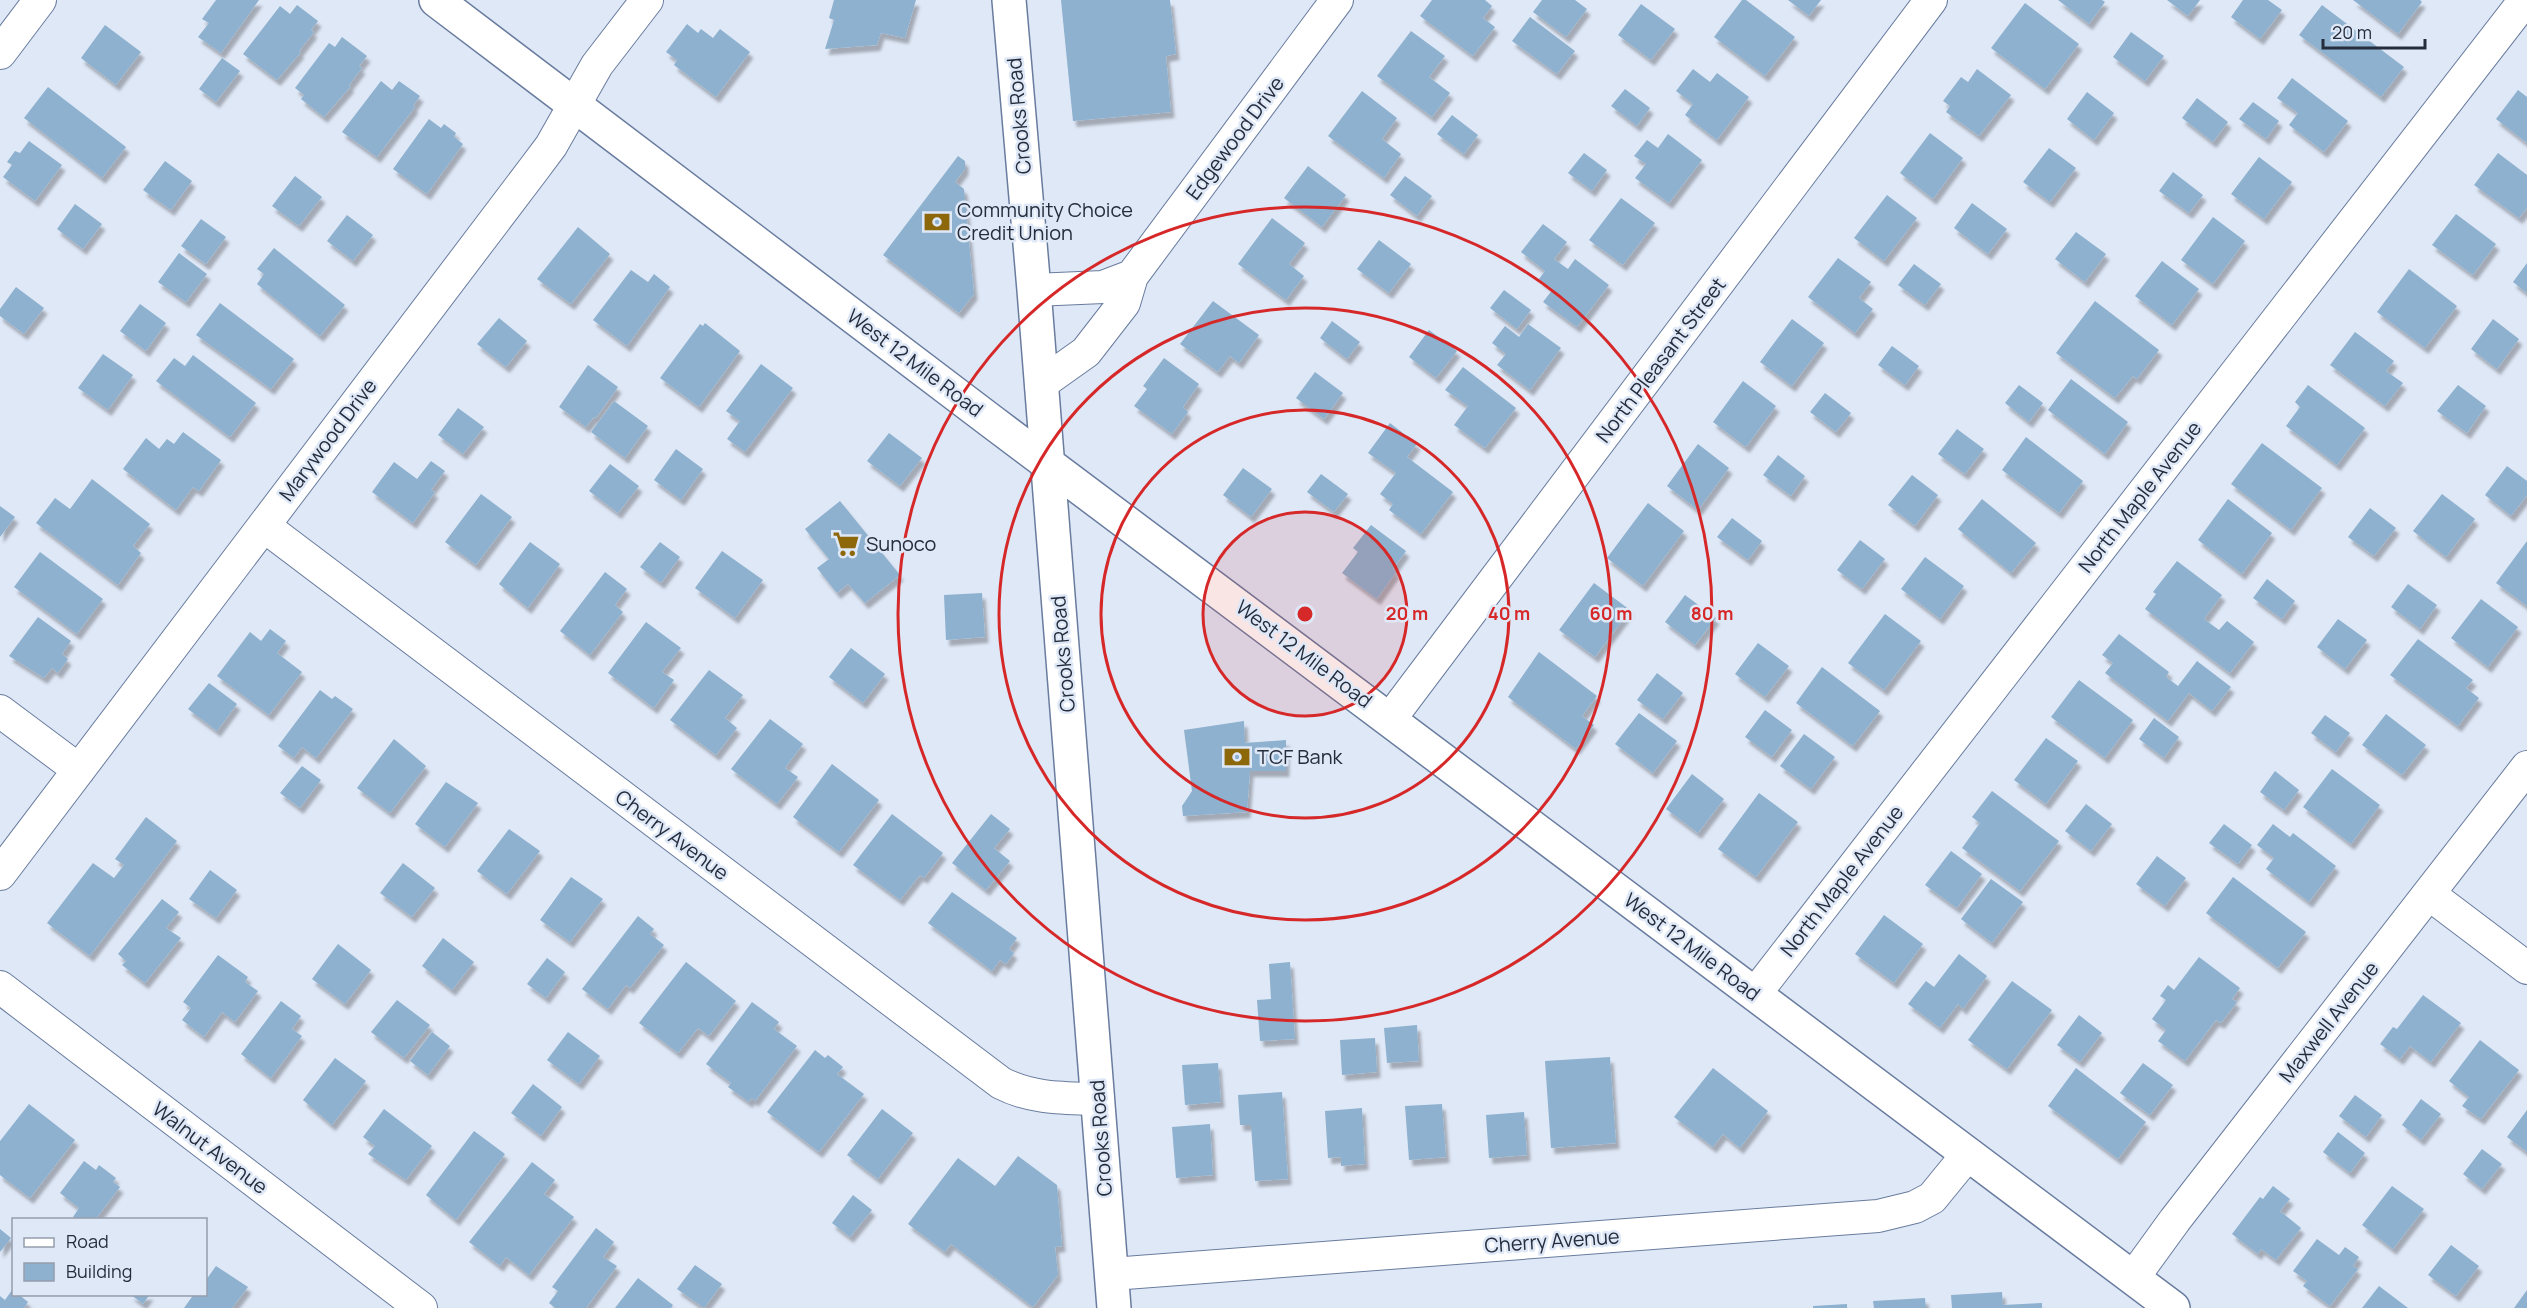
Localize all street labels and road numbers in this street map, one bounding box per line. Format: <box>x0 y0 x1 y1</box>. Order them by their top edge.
street label: Crooks Road <box>1000 57 1037 175</box>
street label: Edgewood Drive <box>1179 71 1290 205</box>
street label: North Pleasant Street <box>1590 272 1732 448</box>
street label: West 12 Mile Road <box>842 302 989 423</box>
street label: Marywood Drive <box>273 373 383 506</box>
street label: North Maple Avenue <box>2072 415 2207 578</box>
street label: West 12 Mile Road <box>1231 593 1378 714</box>
street label: Crooks Road <box>1044 595 1081 713</box>
street label: Cherry Avenue <box>610 783 734 886</box>
street label: North Maple Avenue <box>1774 799 1909 962</box>
street label: West 12 Mile Road <box>1619 886 1766 1007</box>
street label: Maxwell Avenue <box>2273 956 2384 1088</box>
street label: Crooks Road <box>1083 1079 1118 1197</box>
street label: Walnut Avenue <box>147 1095 273 1200</box>
street label: Cherry Avenue <box>1484 1222 1620 1259</box>

